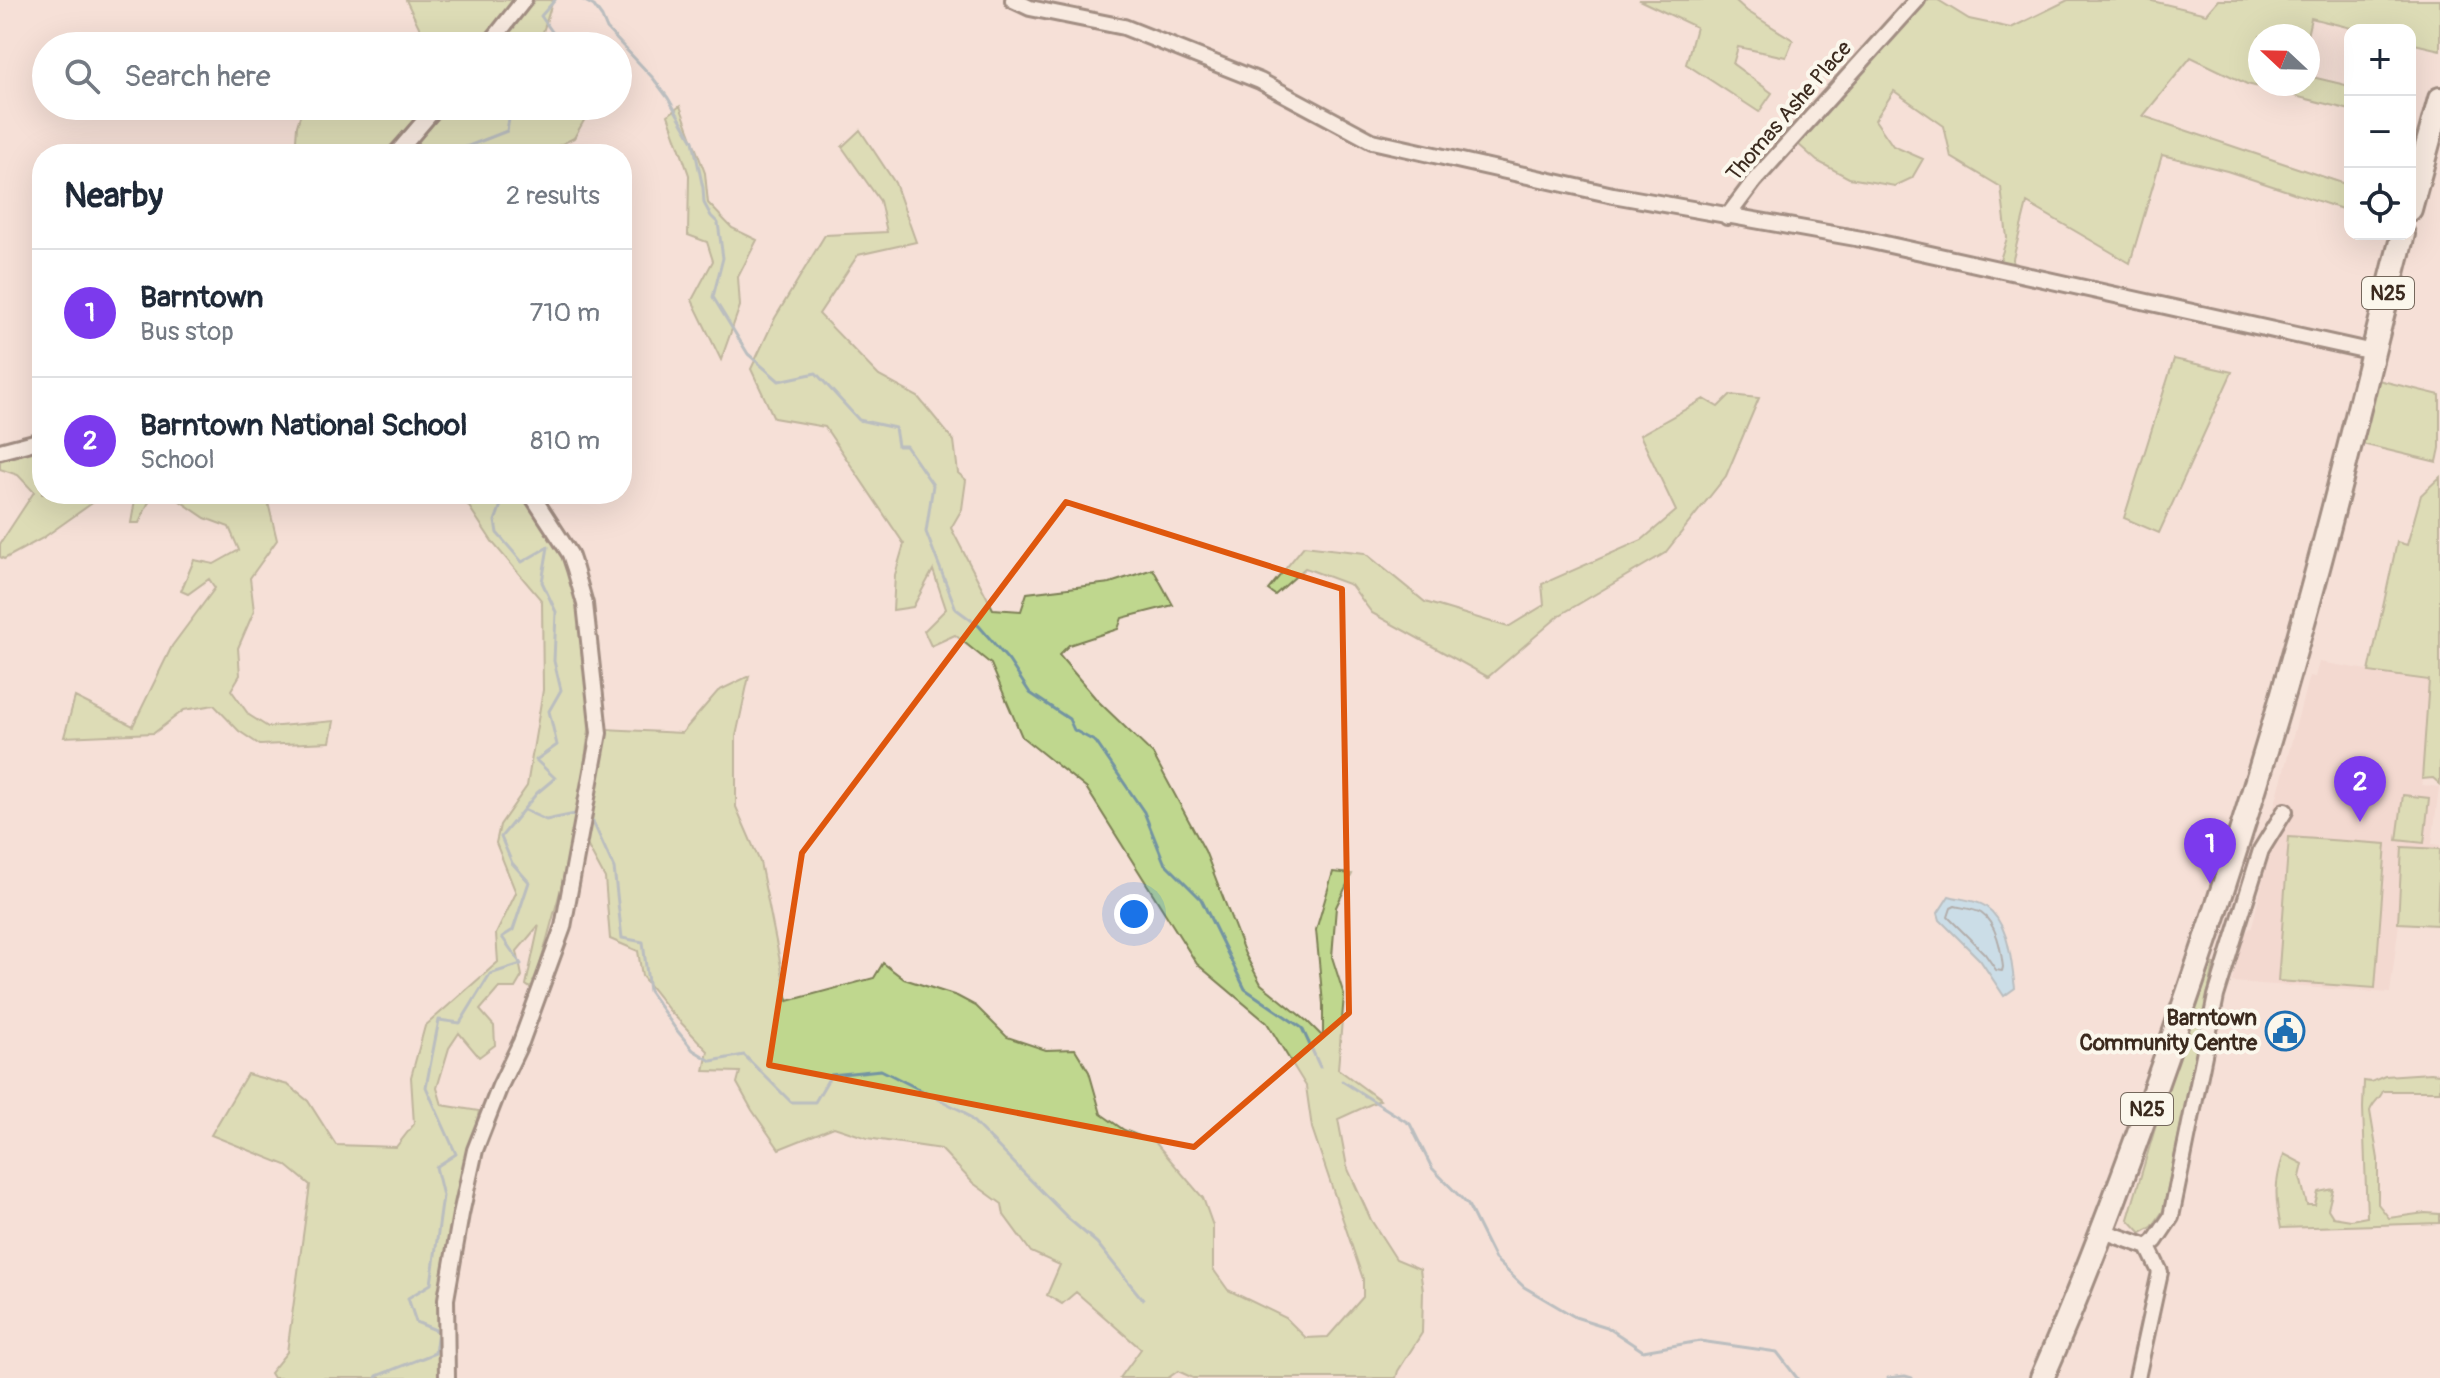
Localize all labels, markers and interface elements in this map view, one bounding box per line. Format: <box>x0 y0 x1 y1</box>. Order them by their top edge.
north arrow <box>2248 24 2320 96</box>
map controls <box>2344 24 2416 240</box>
button: + <box>2344 24 2416 96</box>
search box <box>32 32 632 120</box>
street label: Thomas Ashe Place <box>1720 35 1858 187</box>
icon: search <box>60 54 104 98</box>
text: Search here <box>124 58 271 95</box>
button: − <box>2344 96 2416 168</box>
button: locate <box>2344 168 2416 240</box>
text: Nearby <box>64 175 163 218</box>
text: 2 results <box>506 180 600 212</box>
road number: N25 <box>2362 277 2414 309</box>
text: Barntown <box>140 279 263 316</box>
text: 1 <box>85 297 95 329</box>
text: 710 m <box>530 297 600 329</box>
text: Bus stop <box>140 316 234 348</box>
text: Barntown National School <box>140 407 467 444</box>
text: 2 <box>83 425 97 457</box>
text: 810 m <box>530 425 600 457</box>
text: School <box>140 444 215 476</box>
pin: 2 <box>2334 756 2386 822</box>
pin: 1 <box>2184 818 2236 884</box>
your location <box>1114 894 1154 934</box>
place label: Barntown Community Centre <box>2079 1004 2258 1057</box>
public building icon: Barntown Community Centre <box>2264 1010 2306 1052</box>
road number: N25 <box>2121 1093 2173 1125</box>

